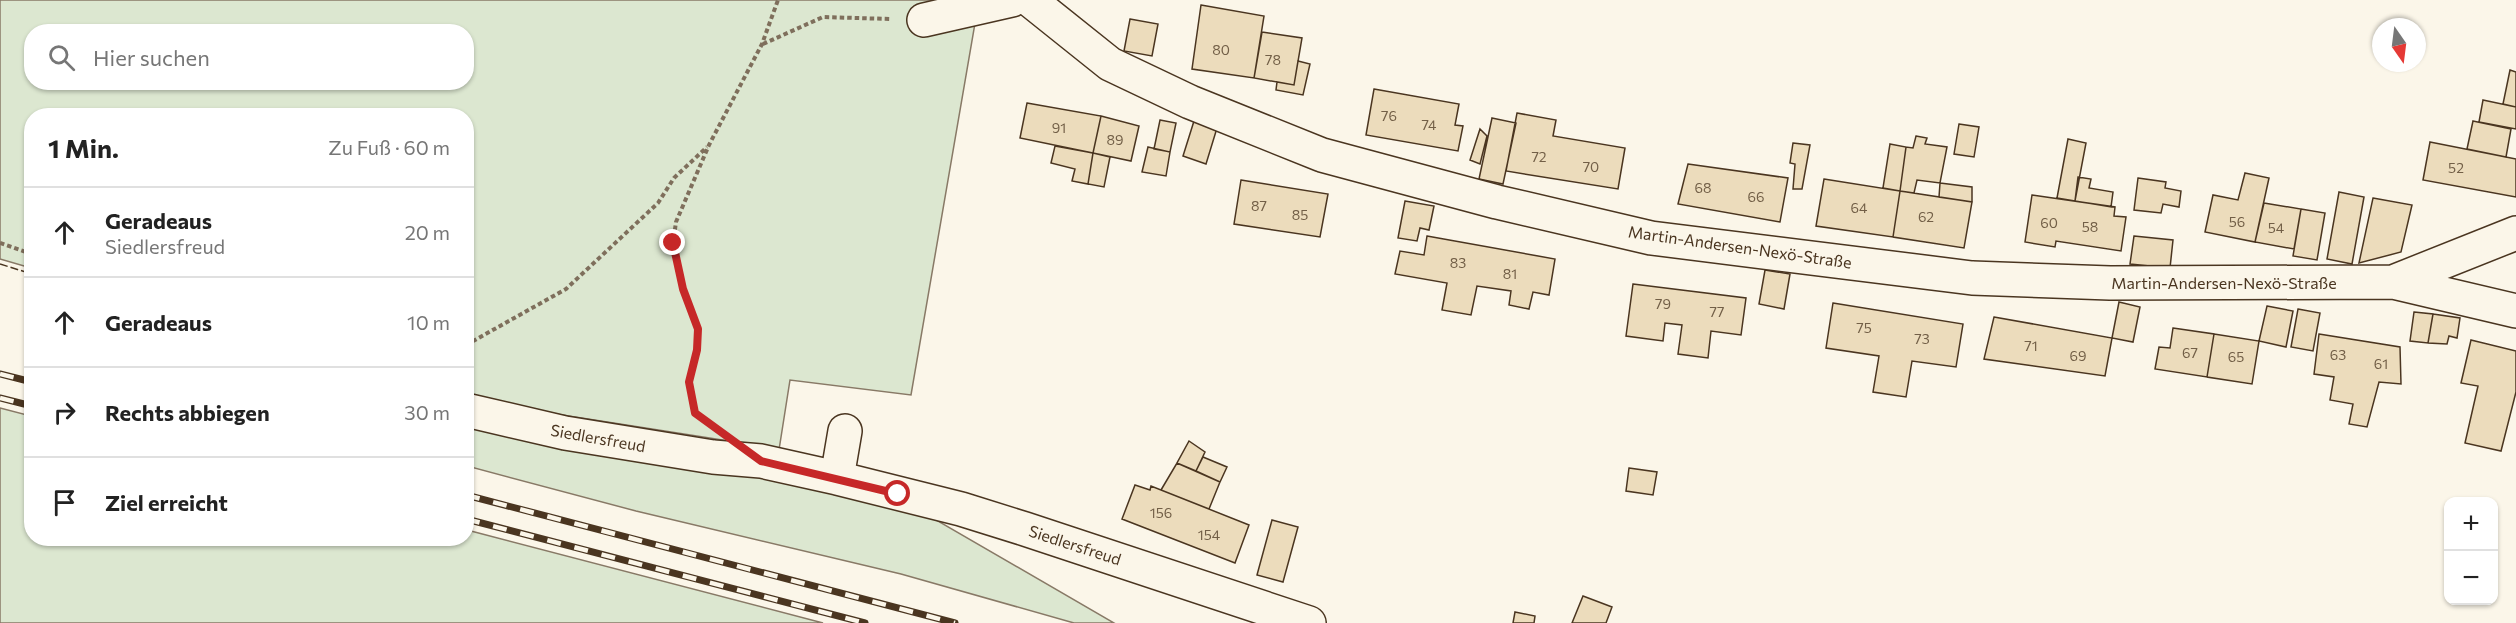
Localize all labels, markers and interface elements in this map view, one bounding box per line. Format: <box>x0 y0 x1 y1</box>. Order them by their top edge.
north arrow <box>2372 18 2426 72</box>
search box <box>24 24 474 90</box>
icon: search <box>45 41 78 74</box>
house number: 80 <box>1212 41 1230 58</box>
text: Hier suchen <box>93 44 210 71</box>
house number: 78 <box>1265 51 1281 68</box>
house number: 76 <box>1381 107 1397 124</box>
house number: 74 <box>1422 116 1437 133</box>
house number: 91 <box>1052 119 1066 136</box>
house number: 89 <box>1107 131 1124 148</box>
text: 1 Min. <box>48 132 119 163</box>
text: Zu Fuß · 60 m <box>328 135 450 159</box>
house number: 72 <box>1531 148 1547 165</box>
house number: 70 <box>1583 158 1599 175</box>
house number: 52 <box>2448 159 2464 176</box>
house number: 68 <box>1695 179 1712 196</box>
house number: 66 <box>1748 188 1765 205</box>
house number: 87 <box>1251 197 1267 214</box>
house number: 64 <box>1851 199 1868 216</box>
house number: 85 <box>1292 206 1308 223</box>
text: Geradeaus <box>105 207 212 234</box>
house number: 62 <box>1918 208 1934 225</box>
house number: 56 <box>2229 213 2245 230</box>
house number: 60 <box>2040 214 2058 231</box>
icon: ahead <box>48 216 81 249</box>
house number: 58 <box>2082 218 2098 235</box>
house number: 54 <box>2268 219 2285 236</box>
text: 20 m <box>405 220 450 244</box>
street label: Martin-Andersen-Nexö-Straße <box>1627 221 1853 272</box>
route end <box>659 229 685 255</box>
text: Siedlersfreud <box>105 234 225 258</box>
house number: 83 <box>1450 254 1466 271</box>
house number: 81 <box>1503 265 1517 282</box>
street label: Martin-Andersen-Nexö-Straße <box>2111 273 2337 292</box>
house number: 79 <box>1655 295 1671 312</box>
house number: 77 <box>1710 303 1724 320</box>
icon: ahead <box>48 306 81 339</box>
text: Geradeaus <box>105 309 212 336</box>
text: 10 m <box>407 310 450 334</box>
house number: 75 <box>1856 319 1872 336</box>
house number: 73 <box>1914 330 1930 347</box>
house number: 71 <box>2024 337 2038 354</box>
house number: 67 <box>2182 344 2198 361</box>
house number: 63 <box>2330 346 2346 363</box>
house number: 69 <box>2070 347 2086 364</box>
house number: 65 <box>2228 348 2244 365</box>
house number: 61 <box>2374 355 2388 372</box>
icon: right <box>48 396 81 429</box>
text: Rechts abbiegen <box>105 399 270 426</box>
text: 30 m <box>404 400 450 424</box>
street label: Siedlersfreud <box>549 420 647 455</box>
route start <box>884 480 910 506</box>
icon: arrive <box>48 486 81 519</box>
text: Ziel erreicht <box>105 489 228 516</box>
map controls <box>2444 497 2498 605</box>
button: + <box>2444 497 2498 551</box>
house number: 156 <box>1150 504 1172 521</box>
street label: Siedlersfreud <box>1027 521 1124 568</box>
house number: 154 <box>1198 526 1221 543</box>
button: − <box>2444 551 2498 605</box>

